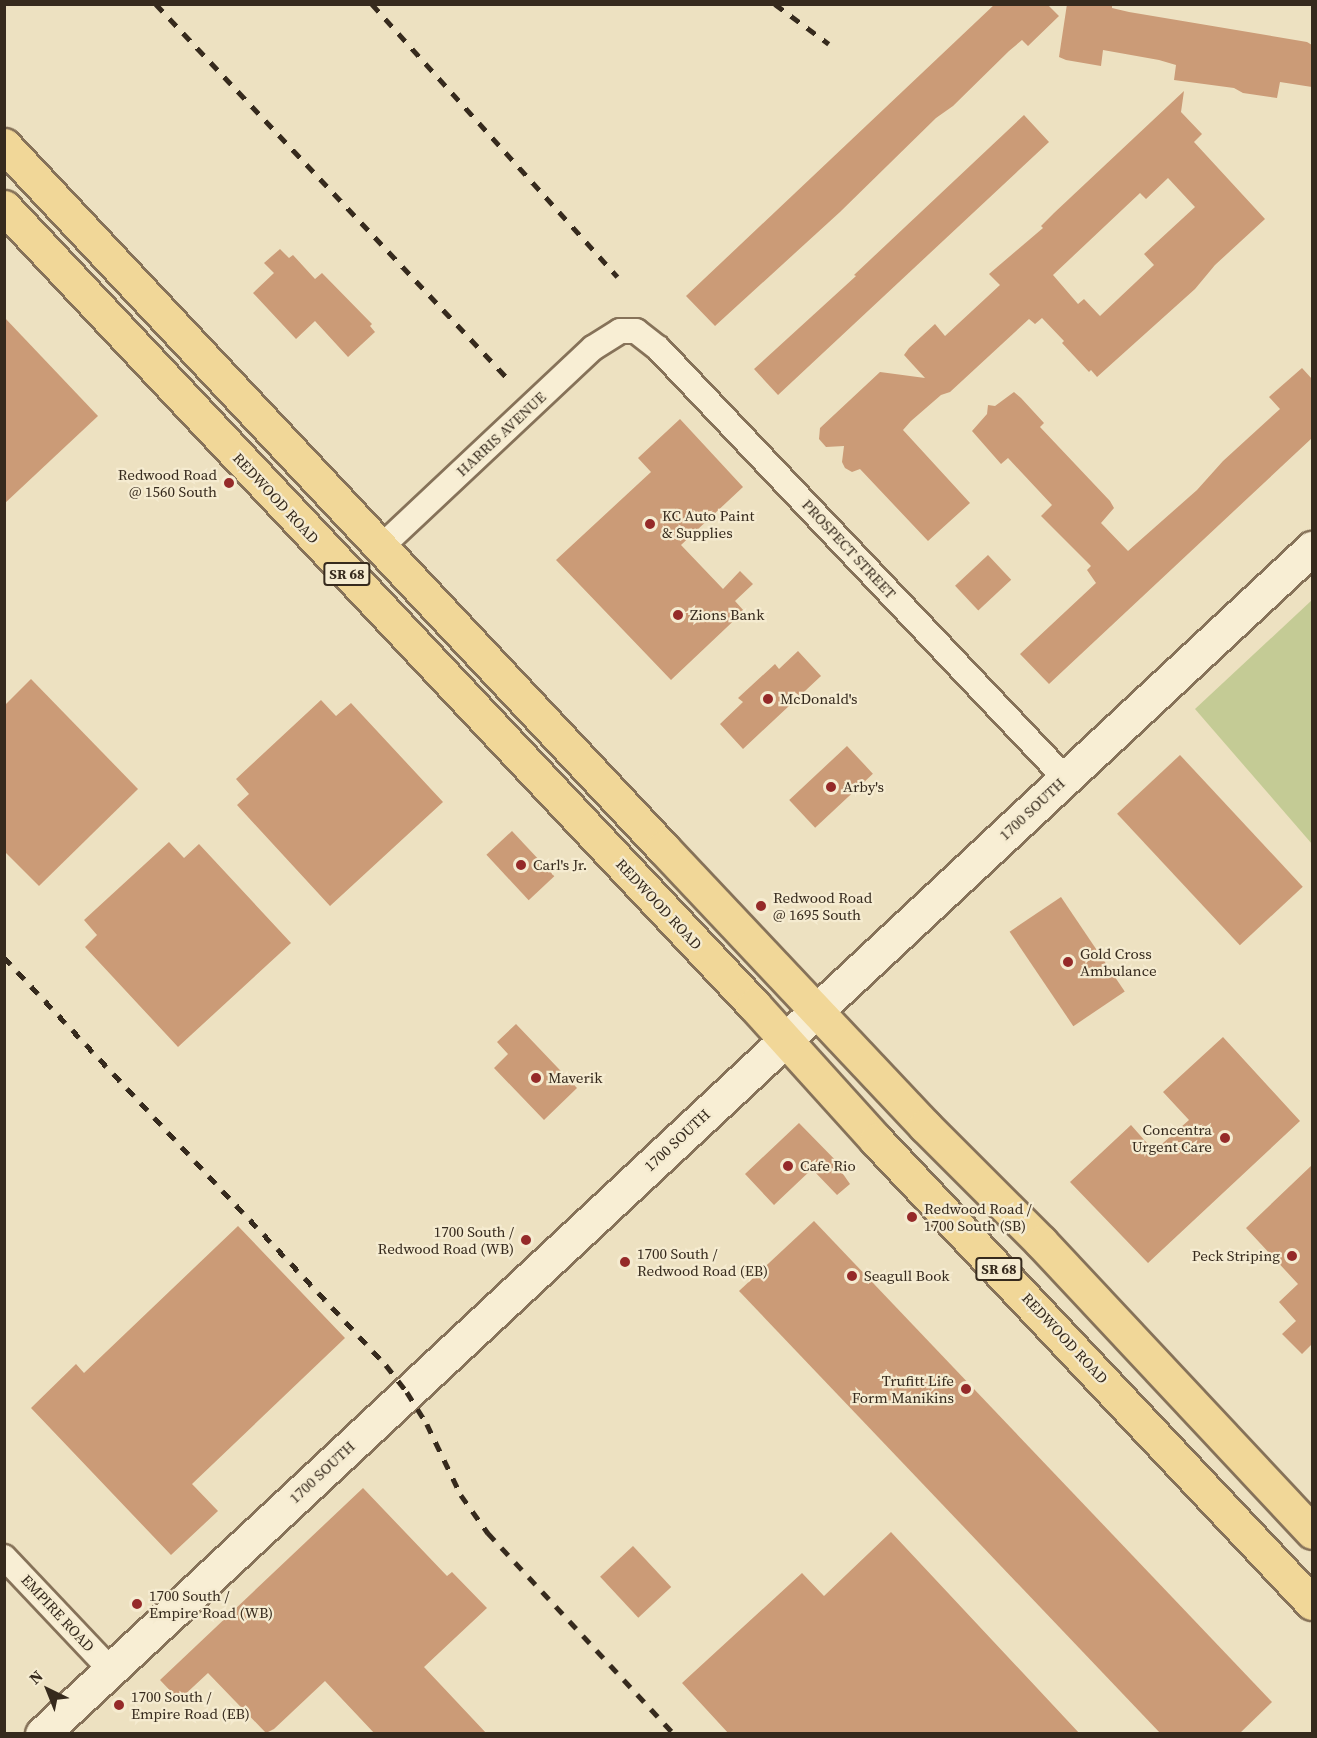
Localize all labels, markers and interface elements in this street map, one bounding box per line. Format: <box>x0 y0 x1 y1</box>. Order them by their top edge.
street label: HARRIS AVENUE <box>453 388 549 480</box>
street label: REDWOOD ROAD <box>229 449 323 547</box>
place label: Redwood Road @ 1560 South <box>118 465 217 500</box>
marker: Redwood Road @ 1560 South <box>222 476 236 490</box>
street label: PROSPECT STREET <box>798 495 900 603</box>
place label: KC Auto Paint & Supplies <box>662 506 754 541</box>
marker: KC Auto Paint & Supplies <box>643 517 657 531</box>
road number: SR 68 <box>323 563 371 585</box>
place label: Zions Bank <box>690 606 764 624</box>
marker: Zions Bank <box>671 608 685 622</box>
place label: McDonald's <box>780 690 857 708</box>
marker: McDonald's <box>761 692 775 706</box>
street label: 1700 SOUTH <box>995 774 1069 844</box>
place label: Arby's <box>843 778 884 796</box>
marker: Arby's <box>824 780 838 794</box>
street label: REDWOOD ROAD <box>612 855 706 953</box>
place label: Carl's Jr. <box>533 856 587 874</box>
marker: Carl's Jr. <box>514 858 528 872</box>
place label: Redwood Road @ 1695 South <box>773 888 872 923</box>
marker: Redwood Road @ 1695 South <box>754 899 768 913</box>
place label: Gold Cross Ambulance <box>1080 944 1157 979</box>
marker: Gold Cross Ambulance <box>1061 955 1075 969</box>
place label: Maverik <box>548 1069 603 1087</box>
marker: Maverik <box>529 1071 543 1085</box>
street label: 1700 SOUTH <box>640 1105 714 1175</box>
place label: Concentra Urgent Care <box>1132 1120 1212 1155</box>
marker: Concentra Urgent Care <box>1216 1129 1234 1147</box>
place label: Cafe Rio <box>800 1157 856 1175</box>
marker: Cafe Rio <box>781 1159 795 1173</box>
place label: Redwood Road / 1700 South (SB) <box>924 1199 1032 1234</box>
marker: Redwood Road / 1700 South (SB) <box>905 1210 919 1224</box>
place label: 1700 South / Redwood Road (WB) <box>378 1222 514 1257</box>
marker: 1700 South / Redwood Road (WB) <box>519 1233 533 1247</box>
place label: 1700 South / Redwood Road (EB) <box>637 1244 768 1279</box>
place label: Peck Striping <box>1192 1247 1280 1265</box>
marker: Peck Striping <box>1285 1249 1299 1263</box>
marker: 1700 South / Redwood Road (EB) <box>618 1255 632 1269</box>
road number: SR 68 <box>975 1258 1023 1280</box>
place label: Seagull Book <box>864 1267 950 1285</box>
marker: Seagull Book <box>845 1269 859 1283</box>
street label: REDWOOD ROAD <box>1018 1289 1112 1387</box>
place label: Trufitt Life Form Manikins <box>852 1371 954 1406</box>
marker: Trufitt Life Form Manikins <box>959 1382 973 1396</box>
street label: 1700 SOUTH <box>285 1437 359 1507</box>
street label: EMPIRE ROAD <box>18 1571 98 1655</box>
place label: 1700 South / Empire Road (WB) <box>149 1586 273 1621</box>
marker: 1700 South / Empire Road (WB) <box>130 1597 144 1611</box>
north arrow <box>18 1660 78 1720</box>
text: N <box>24 1665 47 1689</box>
place label: 1700 South / Empire Road (EB) <box>131 1687 250 1722</box>
marker: 1700 South / Empire Road (EB) <box>112 1698 126 1712</box>

